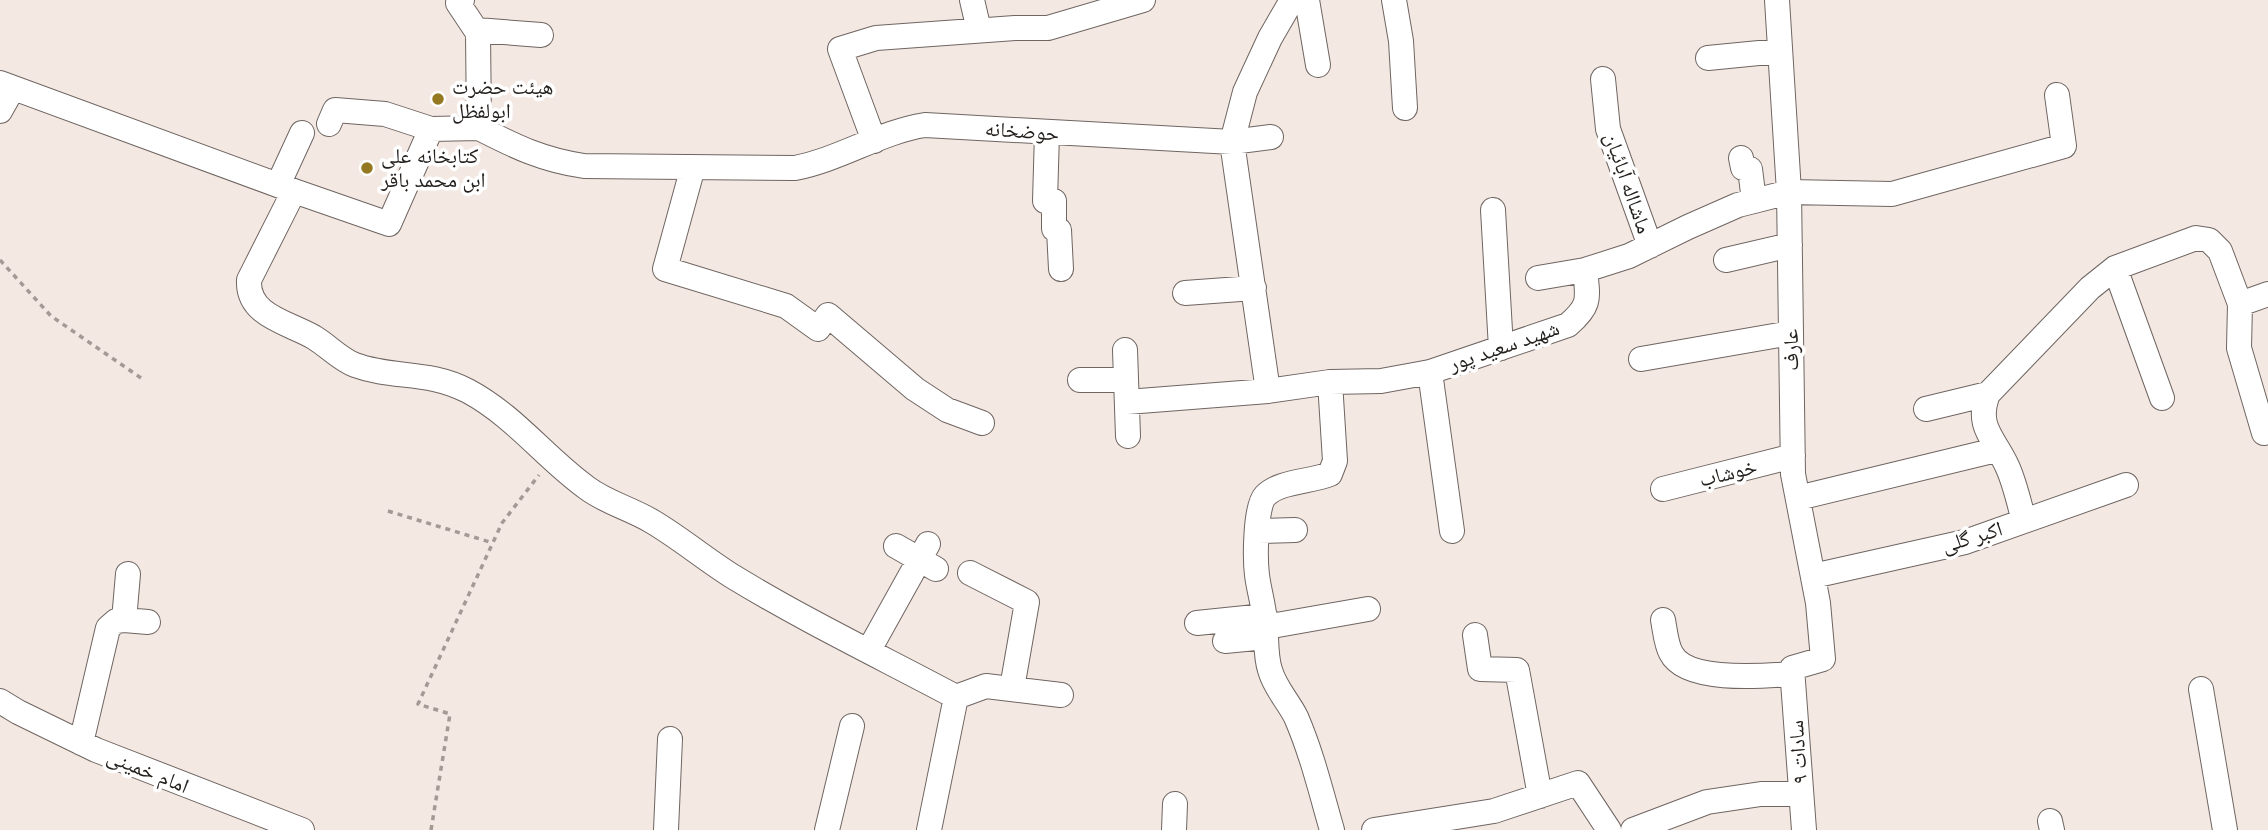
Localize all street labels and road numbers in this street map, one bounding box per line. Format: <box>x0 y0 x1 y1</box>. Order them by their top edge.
street label: حوضخانه <box>984 114 1060 146</box>
street label: ماشااله آبائیان <box>1599 129 1658 237</box>
street label: شهید سعید پور <box>1444 314 1563 377</box>
street label: عارف <box>1777 328 1803 371</box>
street label: خوشاب <box>1696 452 1759 492</box>
street label: اکبر گلی <box>1938 515 2005 559</box>
street label: سادات ۹ <box>1782 719 1812 785</box>
street label: امام خمینی <box>103 742 193 800</box>

